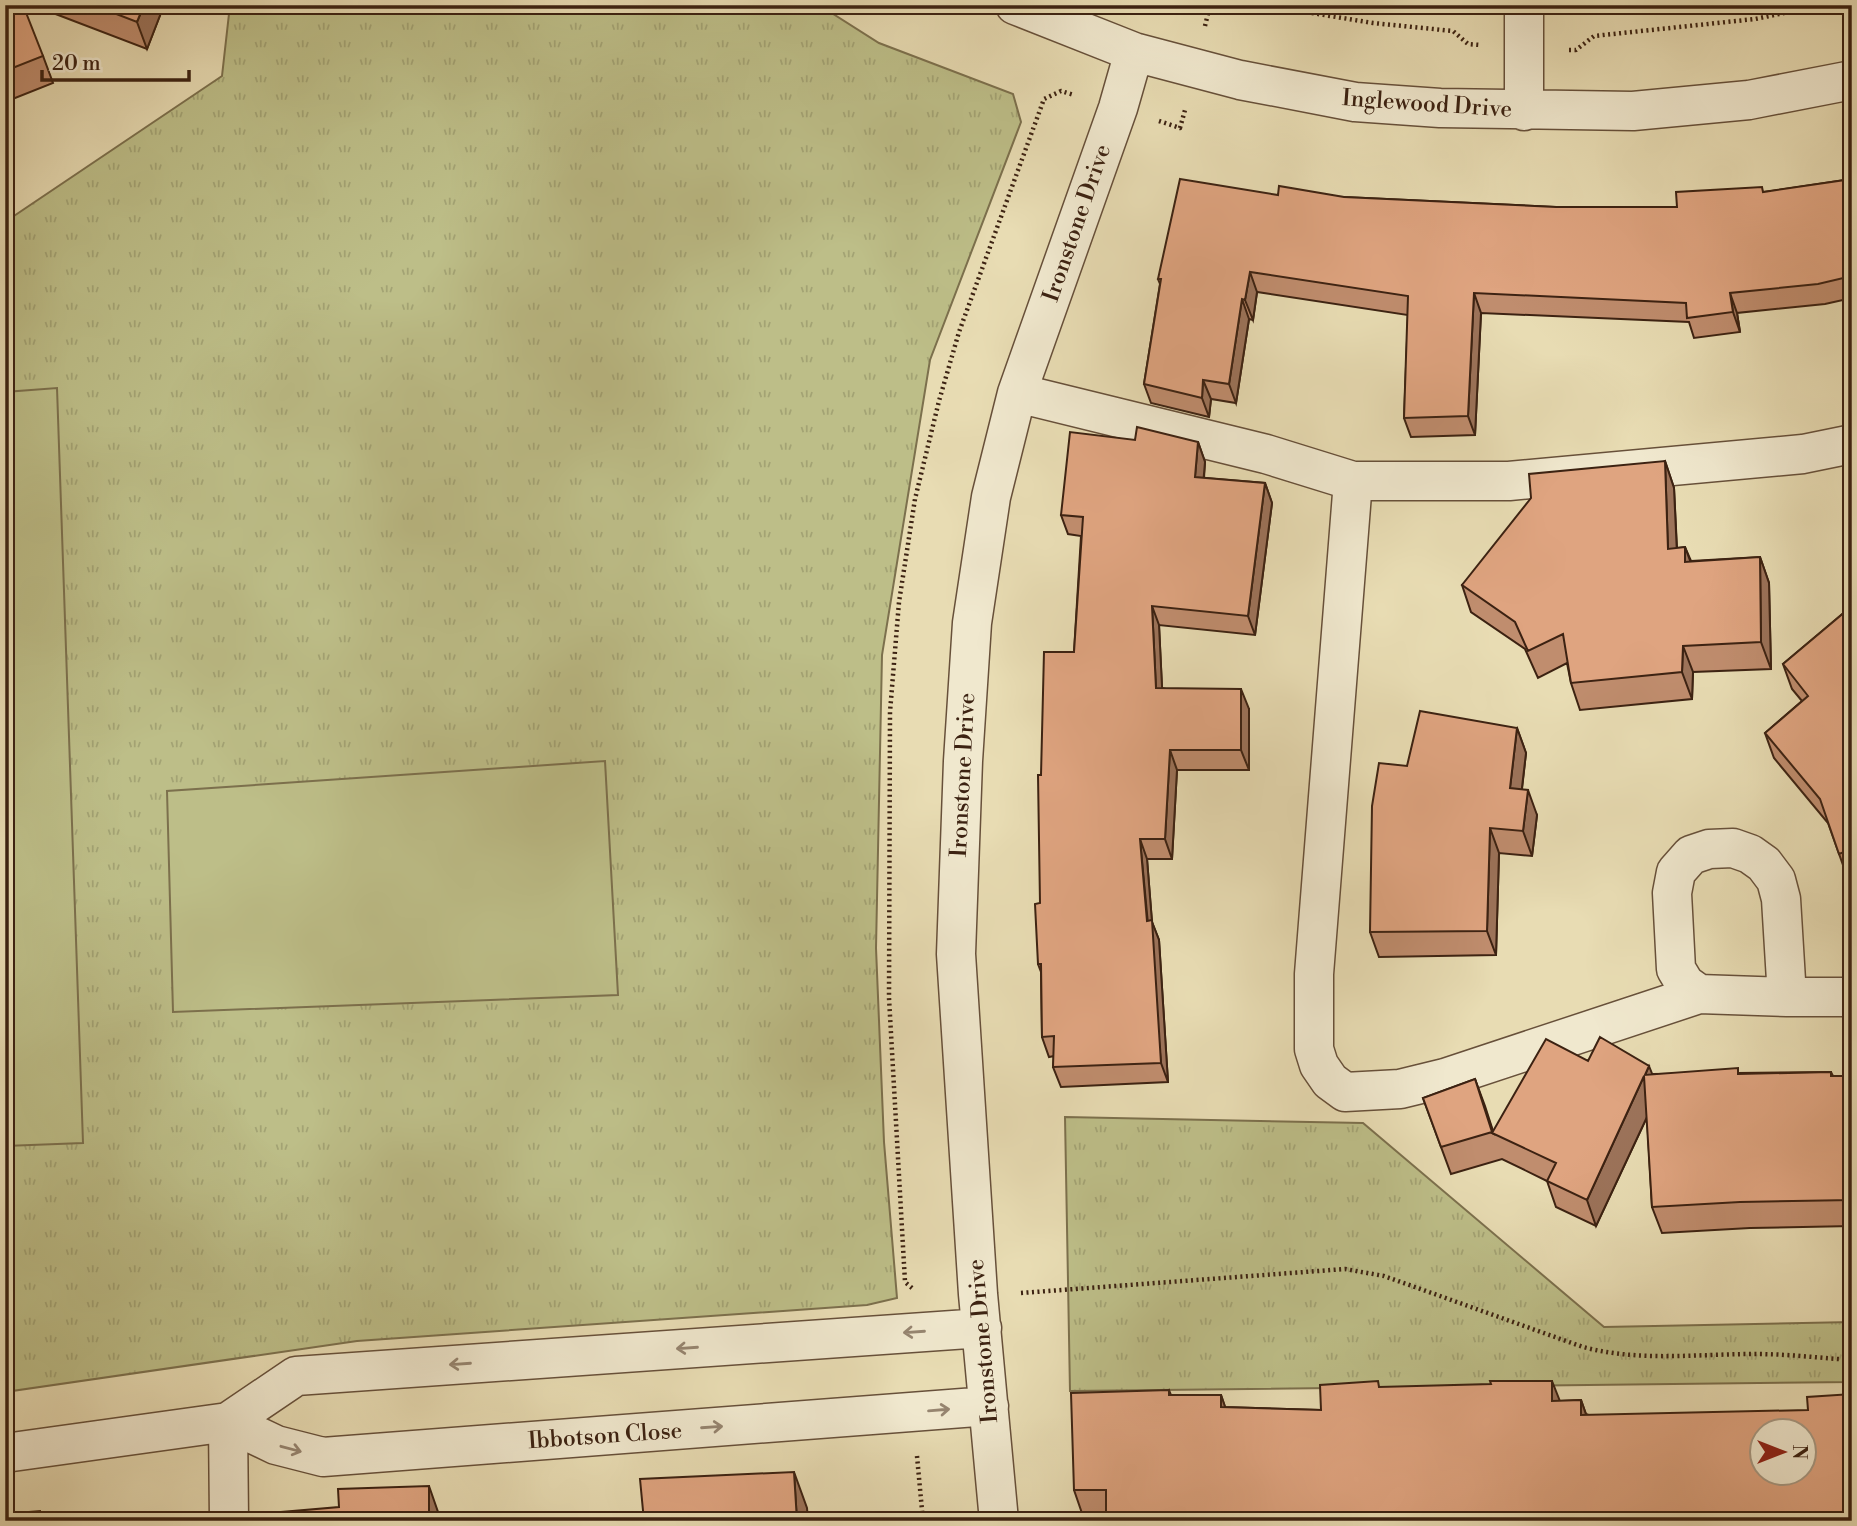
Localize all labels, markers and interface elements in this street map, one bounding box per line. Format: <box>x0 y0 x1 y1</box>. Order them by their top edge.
scale bar <box>42 38 189 82</box>
text: 20 m <box>52 51 101 77</box>
street label: Inglewood Drive <box>1341 84 1513 124</box>
street label: Ironstone Drive <box>1037 141 1117 305</box>
street label: Ironstone Drive <box>945 692 981 858</box>
street label: Ironstone Drive <box>962 1258 1004 1424</box>
one-way arrow <box>903 1326 925 1339</box>
one-way arrow <box>676 1342 698 1355</box>
one-way arrow <box>449 1358 471 1371</box>
one-way arrow <box>927 1403 950 1416</box>
street label: Ibbotson Close <box>527 1417 683 1455</box>
north arrow <box>1748 1418 1818 1488</box>
one-way arrow <box>700 1420 723 1433</box>
one-way arrow <box>279 1443 302 1456</box>
text: N <box>1787 1444 1811 1460</box>

